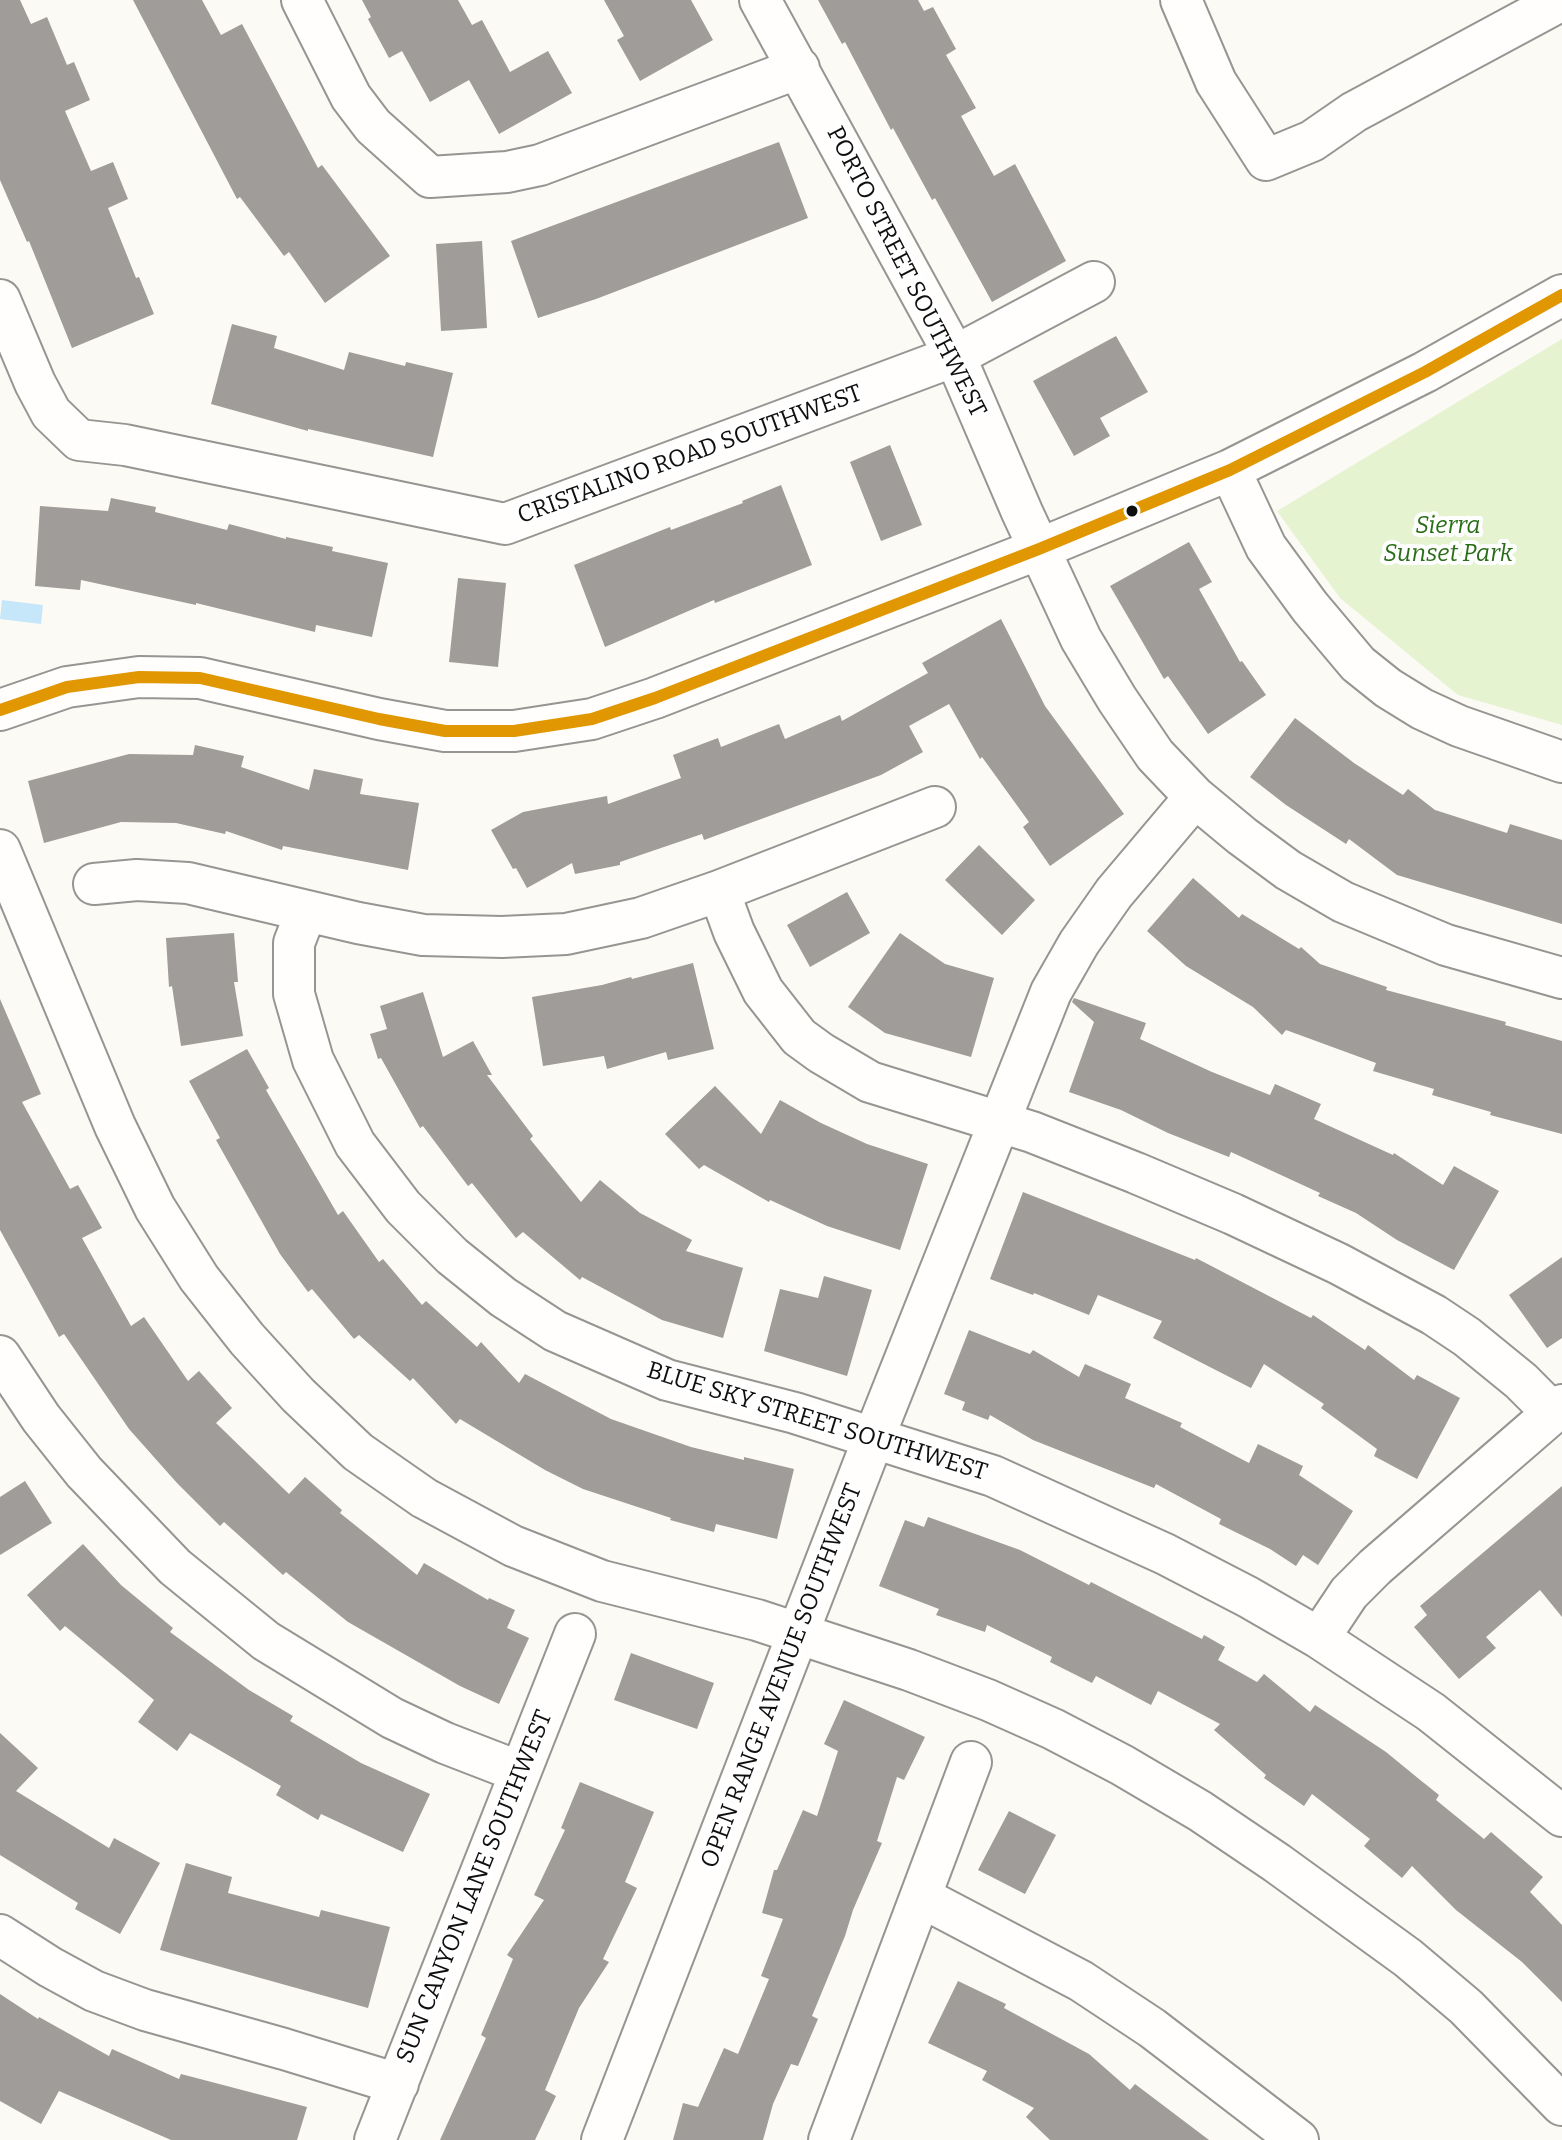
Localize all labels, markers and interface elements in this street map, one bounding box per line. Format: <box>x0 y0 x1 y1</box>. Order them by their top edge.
street label: PORTO STREET SOUTHWEST <box>820 122 992 422</box>
street label: CRISTALINO ROAD SOUTHWEST <box>514 379 866 531</box>
unlabelled marker <box>1124 503 1140 519</box>
park label: Sierra Sunset Park <box>1383 512 1513 568</box>
street label: BLUE SKY STREET SOUTHWEST <box>643 1356 991 1488</box>
street label: OPEN RANGE AVENUE SOUTHWEST <box>695 1480 869 1872</box>
street label: SUN CANYON LANE SOUTHWEST <box>391 1706 559 2068</box>

